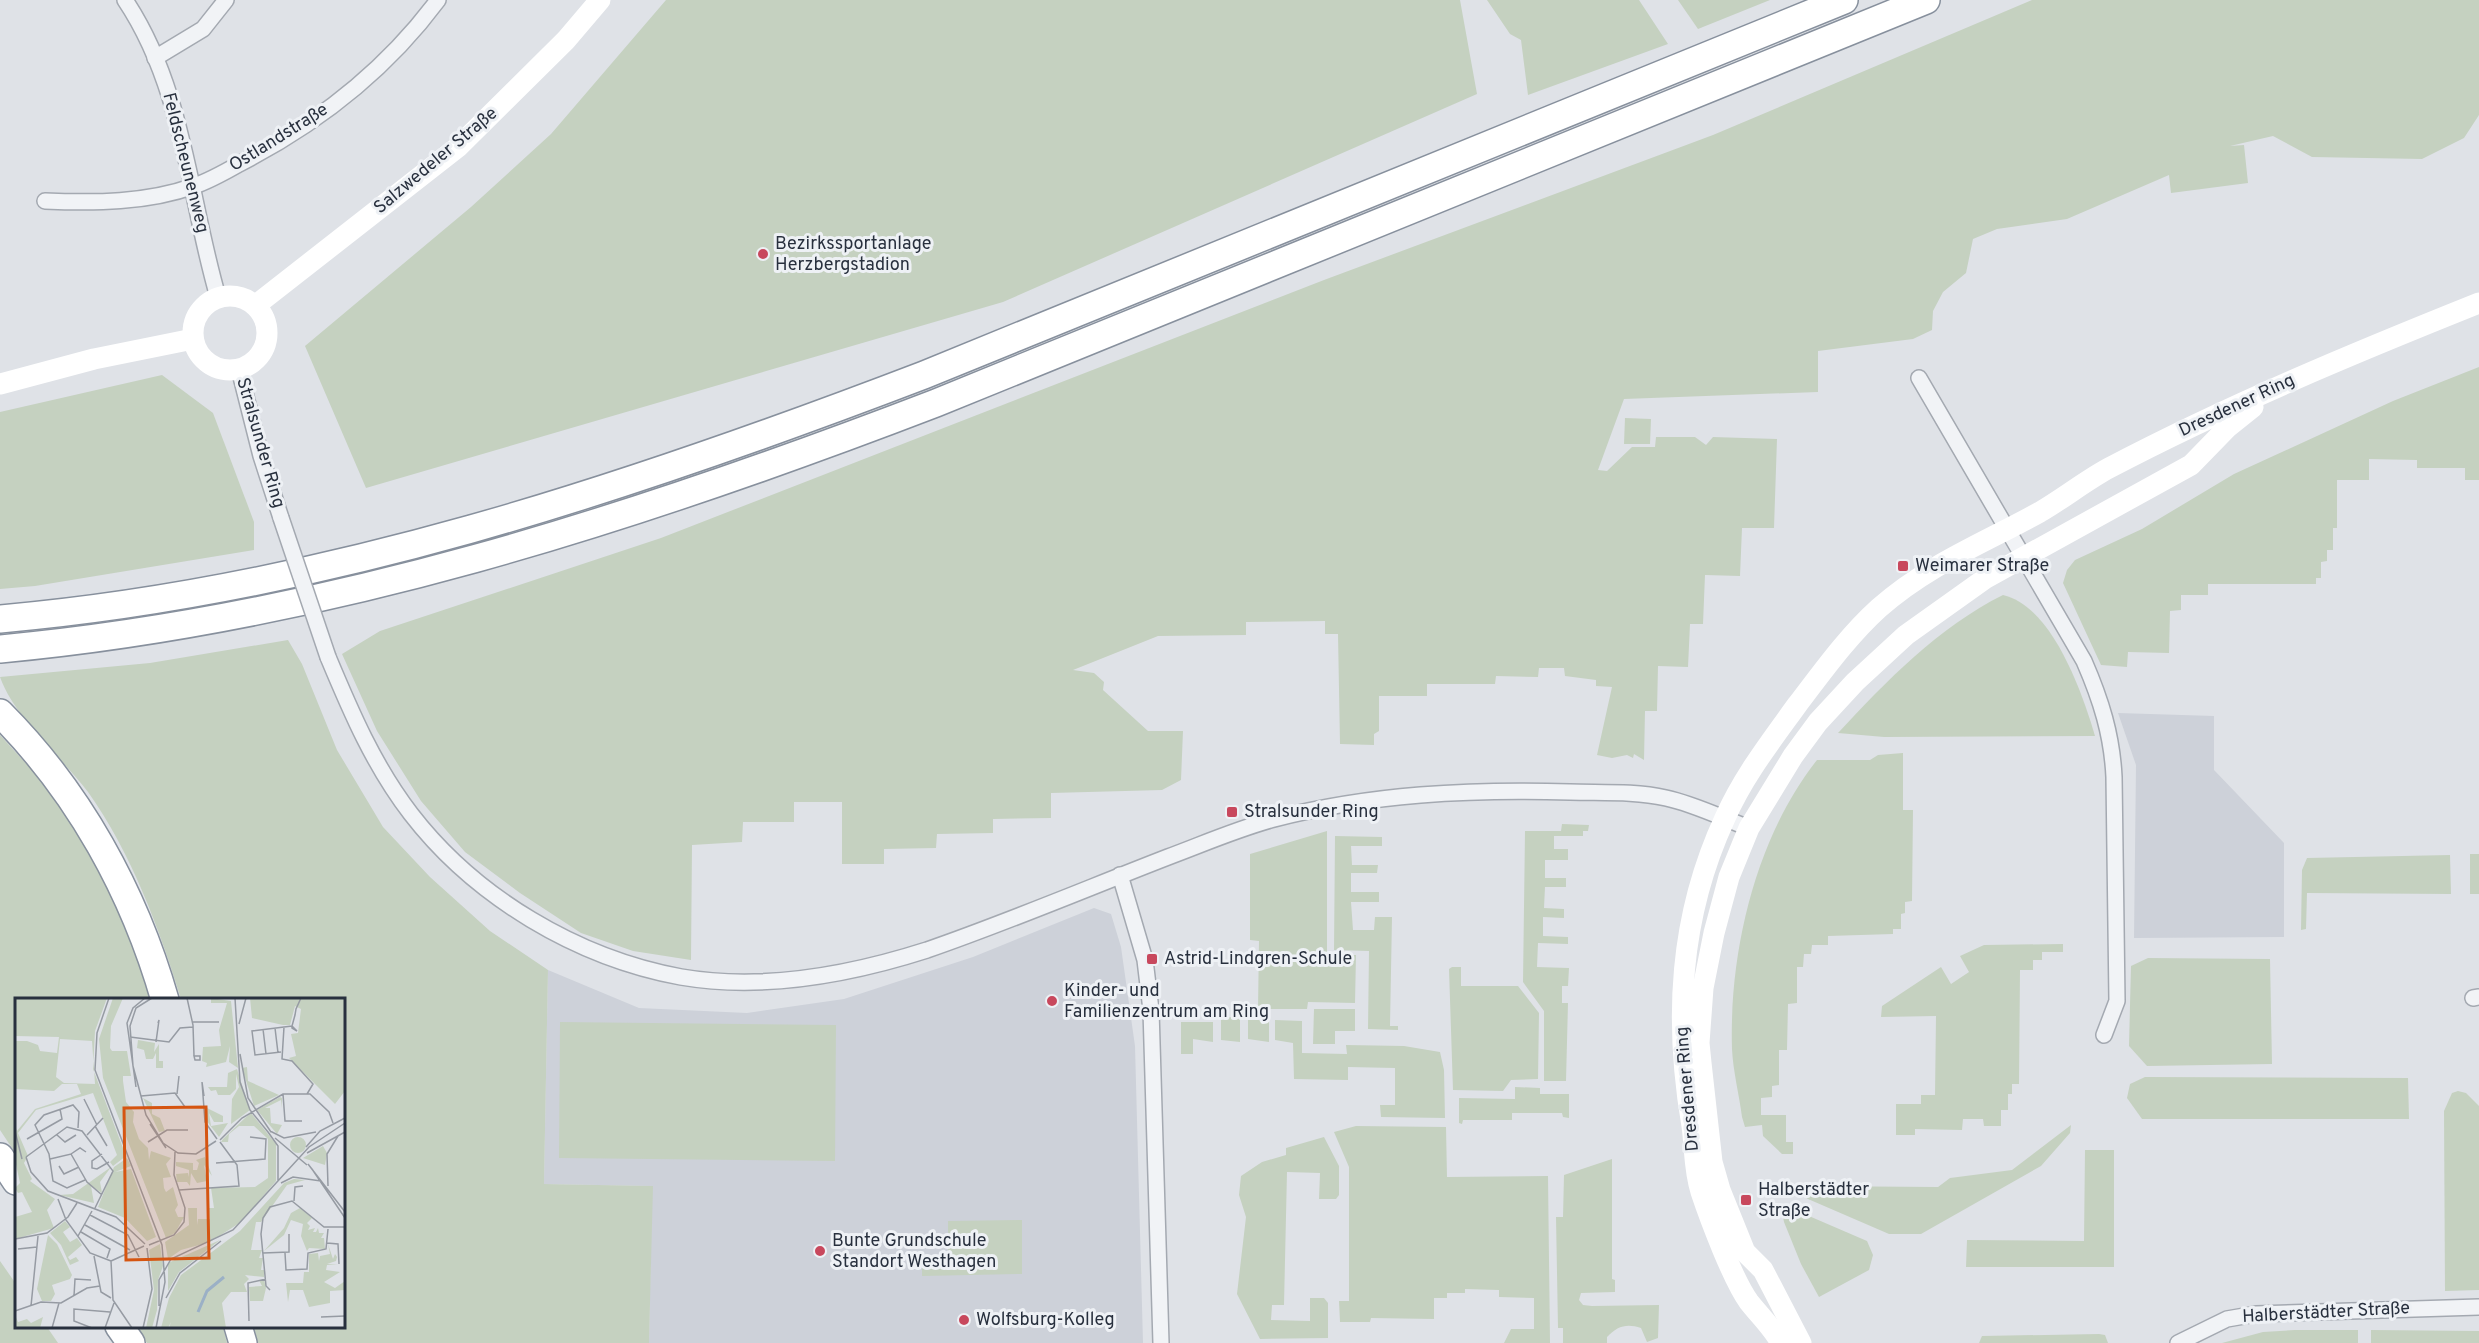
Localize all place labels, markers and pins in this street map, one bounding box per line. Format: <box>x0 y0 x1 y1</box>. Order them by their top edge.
place label: Bezirkssportanlage Herzbergstadion <box>775 233 931 277</box>
marker: Bezirkssportanlage Herzbergstadion <box>756 247 770 261</box>
place label: Weimarer Straße <box>1915 555 2049 578</box>
marker: Weimarer Straße <box>1896 559 1910 573</box>
place label: Stralsunder Ring <box>1244 801 1379 824</box>
marker: Stralsunder Ring <box>1225 805 1239 819</box>
place label: Astrid-Lindgren-Schule <box>1164 948 1352 971</box>
marker: Astrid-Lindgren-Schule <box>1145 952 1159 966</box>
place label: Kinder- und Familienzentrum am Ring <box>1064 980 1269 1024</box>
marker: Kinder- und Familienzentrum am Ring <box>1045 994 1059 1008</box>
place label: Halberstädter Straße <box>1758 1179 1869 1223</box>
marker: Halberstädter Straße <box>1739 1193 1753 1207</box>
place label: Bunte Grundschule Standort Westhagen <box>832 1230 996 1274</box>
marker: Bunte Grundschule Standort Westhagen <box>813 1244 827 1258</box>
place label: Wolfsburg-Kolleg <box>976 1309 1115 1332</box>
marker: Wolfsburg-Kolleg <box>957 1313 971 1327</box>

